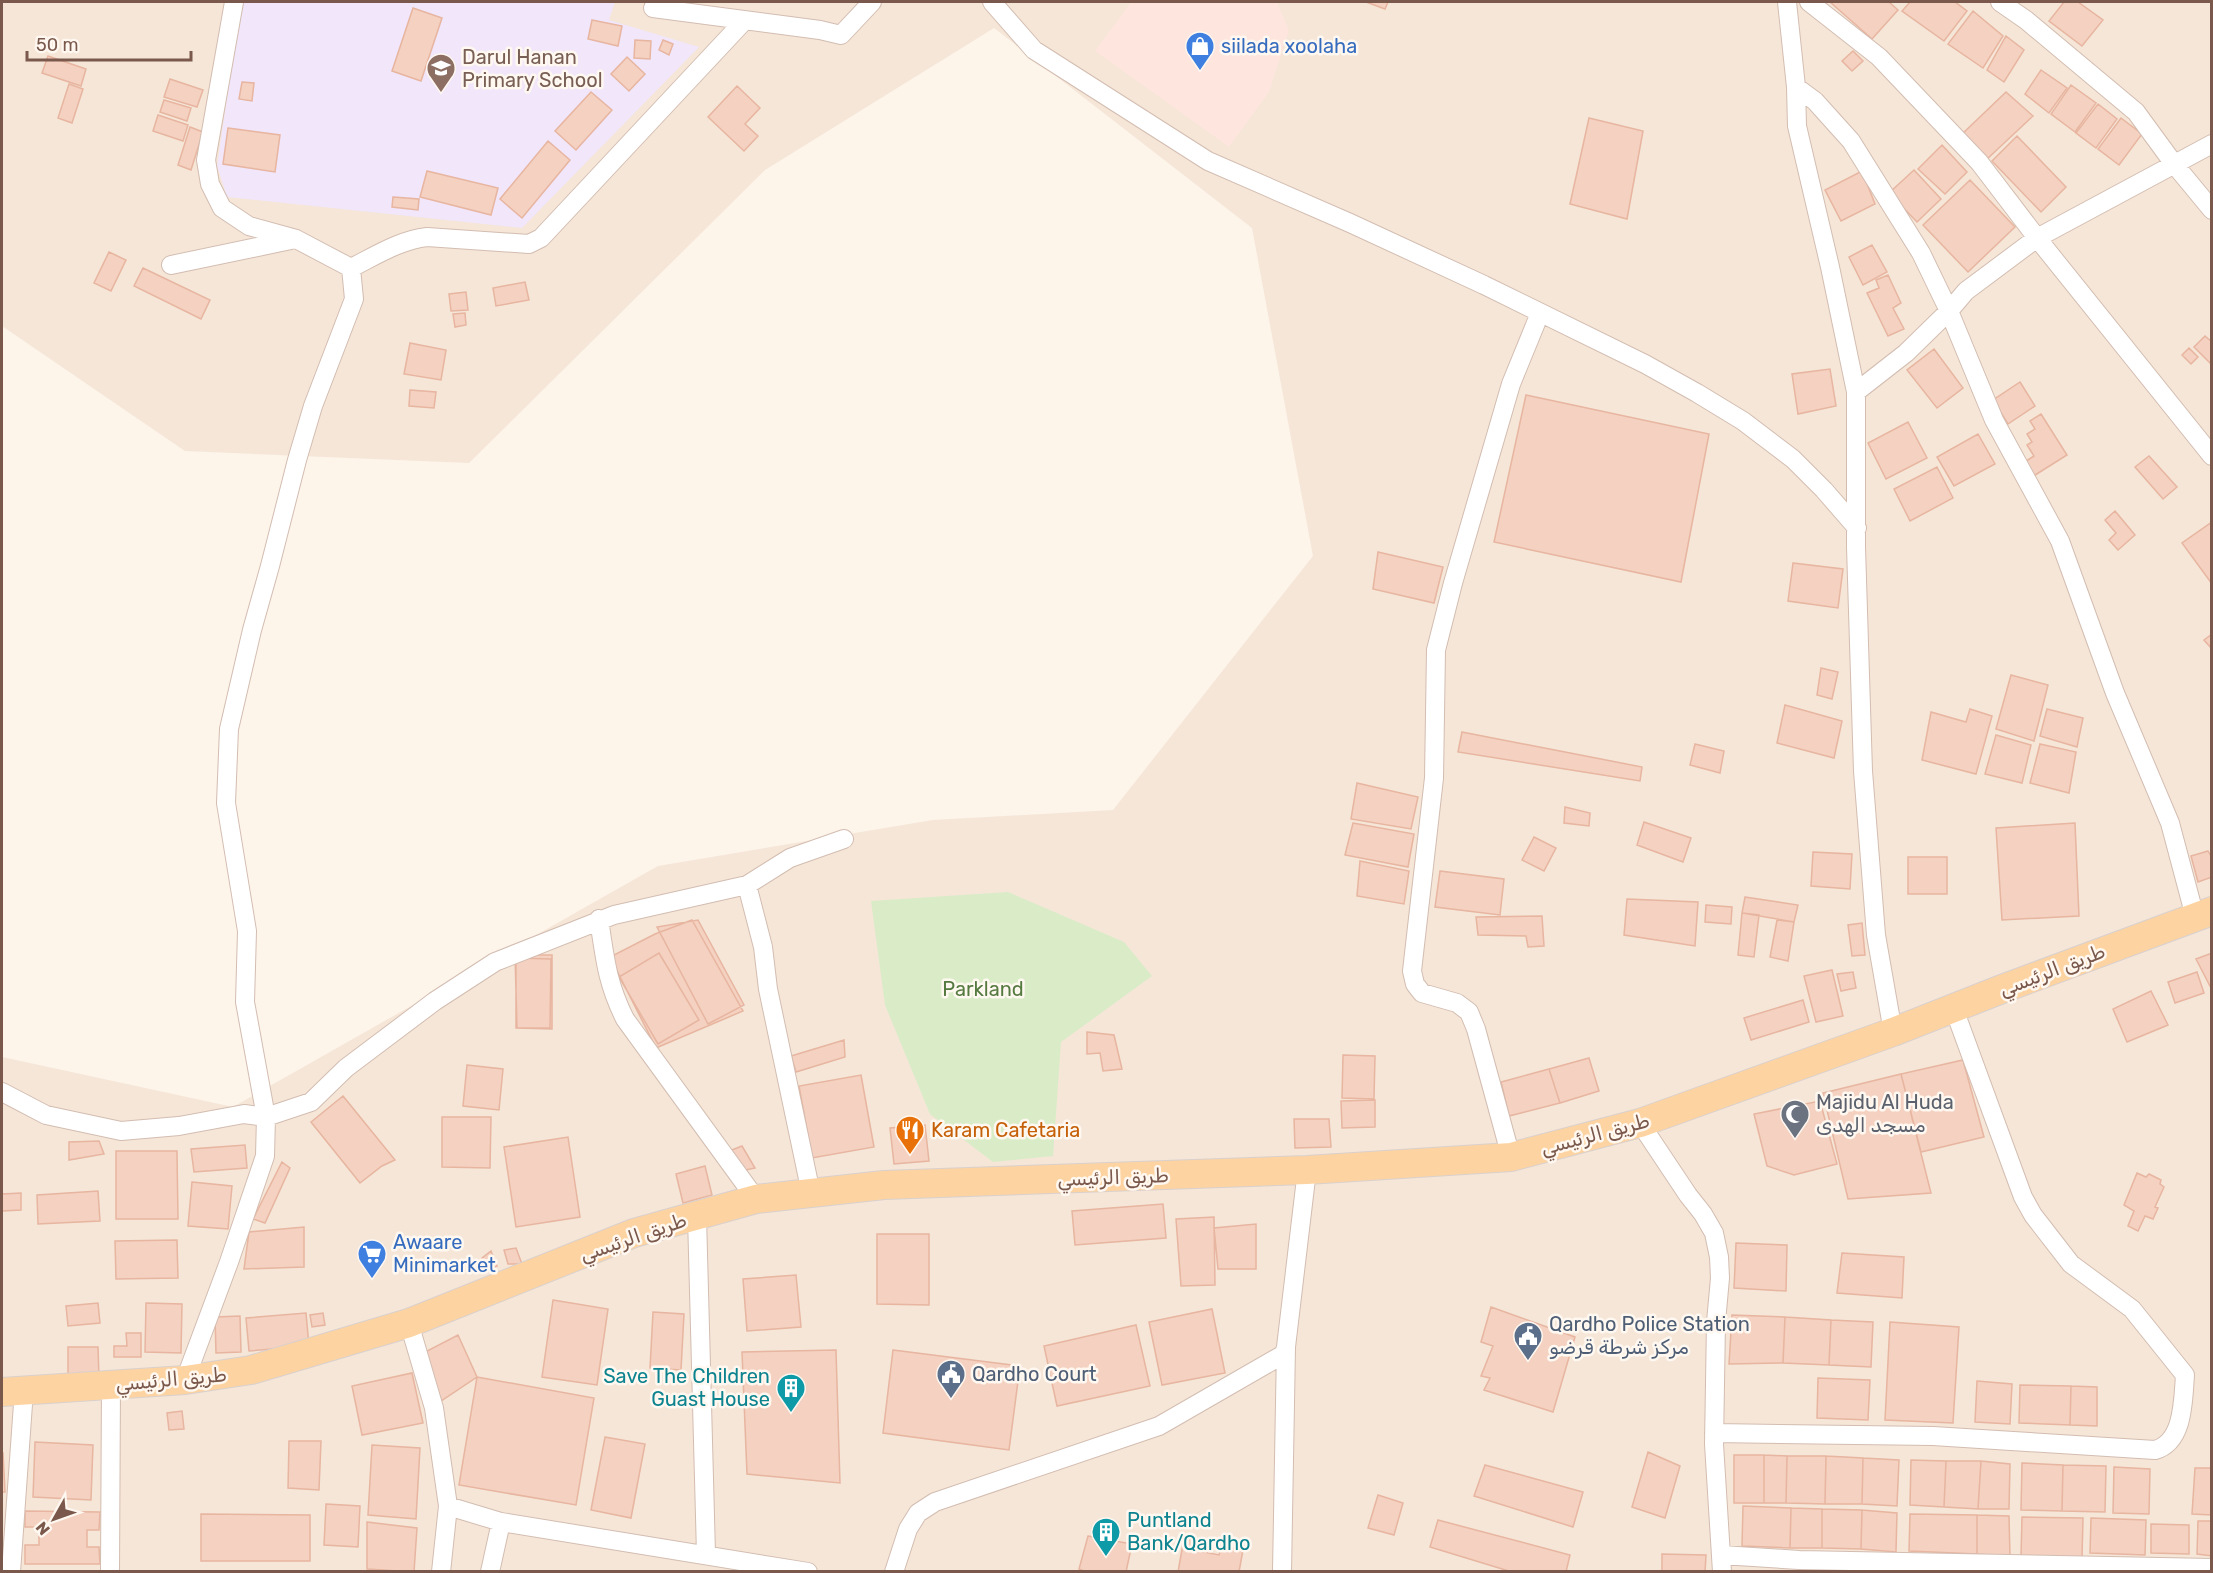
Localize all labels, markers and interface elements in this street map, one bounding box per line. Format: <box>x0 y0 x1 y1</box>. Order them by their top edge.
scale bar <box>27 24 190 62</box>
shop icon: siilada xoolaha <box>1184 30 1216 72</box>
text: 50 m <box>36 34 79 56</box>
place label: siilada xoolaha <box>1221 34 1357 58</box>
place label: Darul Hanan Primary School <box>462 45 603 92</box>
school or university icon: Darul Hanan Primary School <box>425 52 457 94</box>
street label: طريق الرئيسي <box>1996 939 2110 1004</box>
park label: Parkland <box>942 977 1024 1001</box>
place label: Majidu Al Huda مسجد الهدى <box>1816 1090 1954 1137</box>
mosque icon: Majidu Al Huda مسجد الهدى <box>1779 1098 1811 1140</box>
street label: طريق الرئيسي <box>1538 1108 1653 1163</box>
restaurant icon: Karam Cafetaria <box>894 1114 926 1156</box>
place label: Karam Cafetaria <box>931 1118 1080 1142</box>
street label: طريق الرئيسي <box>1057 1163 1169 1194</box>
street label: طريق الرئيسي <box>576 1207 691 1269</box>
place label: Awaare Minimarket <box>393 1230 496 1277</box>
supermarket icon: Awaare Minimarket <box>356 1238 388 1280</box>
place label: Qardho Police Station مركز شرطة قرضو <box>1549 1312 1750 1359</box>
public building icon: Qardho Police Station مركز شرطة قرضو <box>1512 1320 1544 1362</box>
public building icon: Qardho Court <box>935 1358 967 1400</box>
street label: طريق الرئيسي <box>114 1362 228 1399</box>
place label: Qardho Court <box>972 1362 1097 1386</box>
place label: Save The Children Guast House <box>603 1364 770 1411</box>
building icon: Save The Children Guast House <box>775 1372 807 1414</box>
north arrow <box>24 1489 84 1549</box>
place label: Puntland Bank/Qardho <box>1127 1508 1251 1555</box>
building icon: Puntland Bank/Qardho <box>1090 1516 1122 1558</box>
text: N <box>32 1518 54 1539</box>

